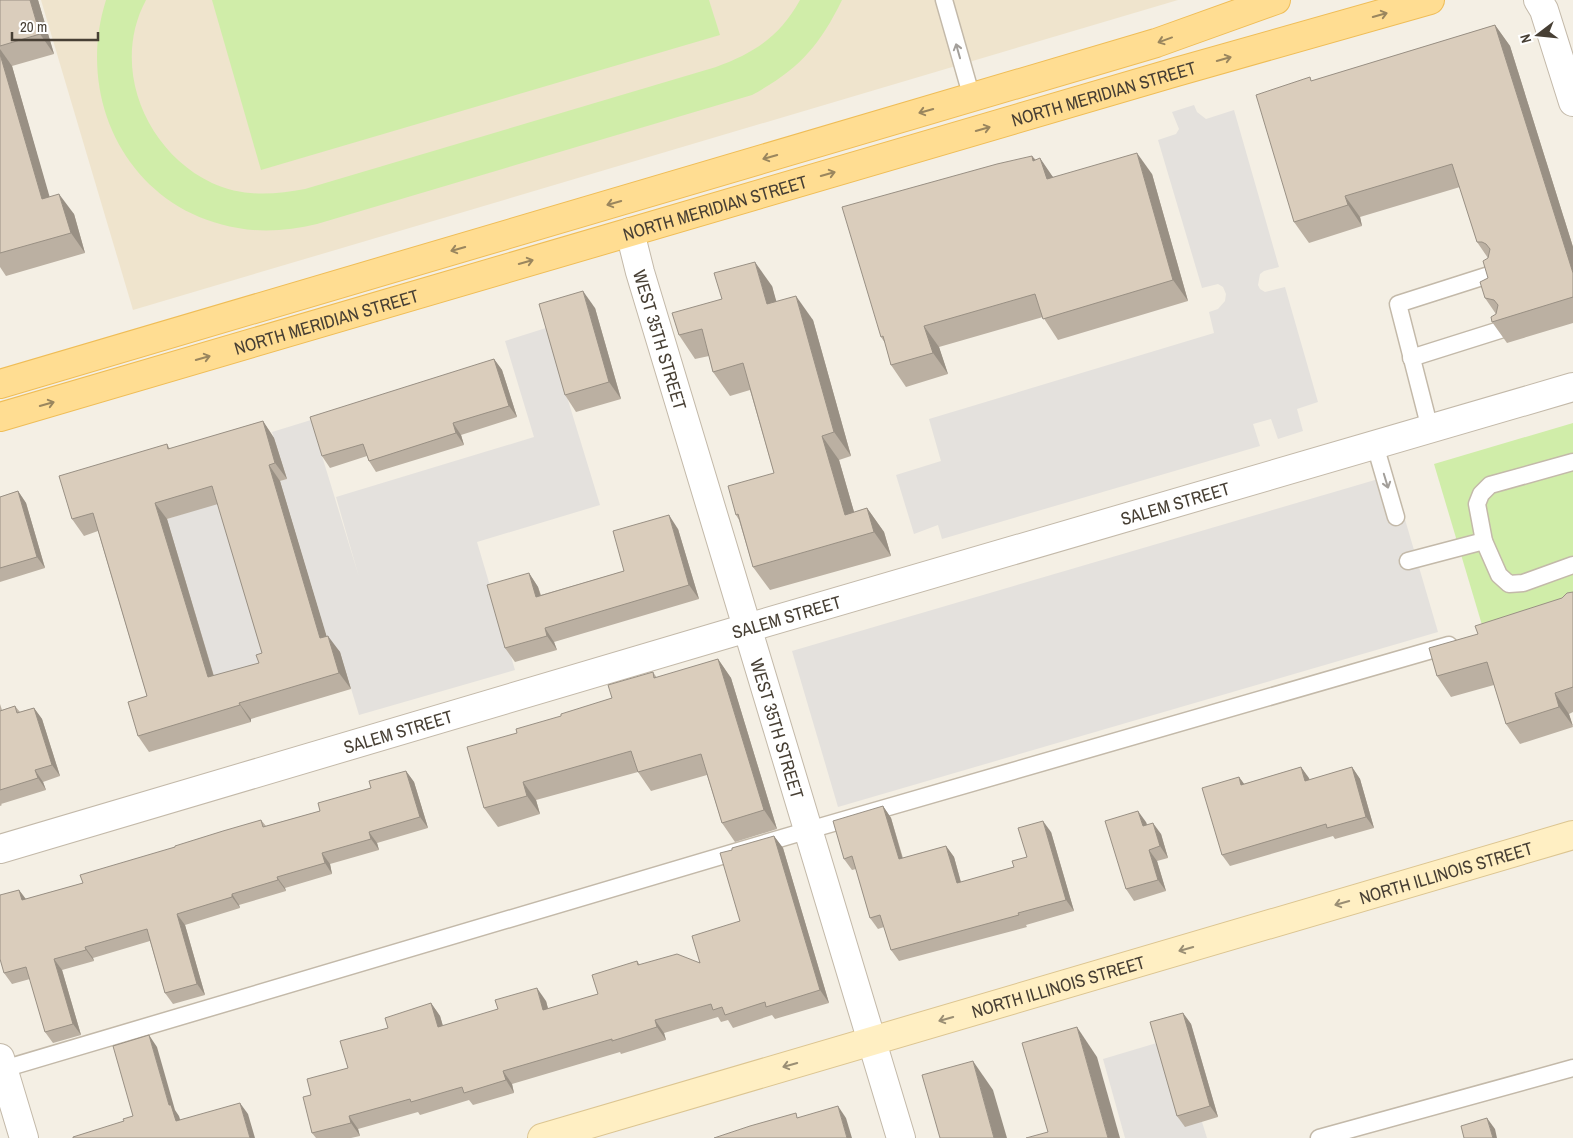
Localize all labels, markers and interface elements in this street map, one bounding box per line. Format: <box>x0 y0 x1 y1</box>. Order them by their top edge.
one-way arrow <box>1371 9 1387 19</box>
scale bar <box>12 10 99 42</box>
north arrow <box>1513 10 1563 60</box>
text: 20 m <box>20 16 47 37</box>
text: N <box>1516 32 1535 45</box>
one-way arrow <box>1157 36 1173 45</box>
one-way arrow <box>953 43 963 59</box>
one-way arrow <box>1215 54 1231 63</box>
street label: NORTH MERIDIAN STREET <box>1008 55 1199 132</box>
one-way arrow <box>918 107 934 117</box>
one-way arrow <box>975 123 991 133</box>
one-way arrow <box>762 153 778 163</box>
street label: NORTH MERIDIAN STREET <box>620 168 810 246</box>
one-way arrow <box>819 169 835 179</box>
one-way arrow <box>606 199 622 209</box>
one-way arrow <box>450 244 466 254</box>
one-way arrow <box>518 257 534 267</box>
street label: WEST 35TH STREET <box>628 267 693 413</box>
street label: NORTH MERIDIAN STREET <box>231 282 421 360</box>
one-way arrow <box>194 352 210 362</box>
one-way arrow <box>38 398 54 408</box>
one-way arrow <box>1381 473 1391 489</box>
street label: SALEM STREET <box>1118 475 1233 531</box>
street label: SALEM STREET <box>729 589 844 644</box>
street label: WEST 35TH STREET <box>745 655 810 802</box>
street label: SALEM STREET <box>340 703 455 759</box>
street label: NORTH ILLINOIS STREET <box>1356 835 1535 910</box>
one-way arrow <box>1334 898 1350 908</box>
one-way arrow <box>1178 944 1194 954</box>
street label: NORTH ILLINOIS STREET <box>969 949 1148 1024</box>
one-way arrow <box>938 1015 954 1024</box>
one-way arrow <box>782 1060 798 1070</box>

